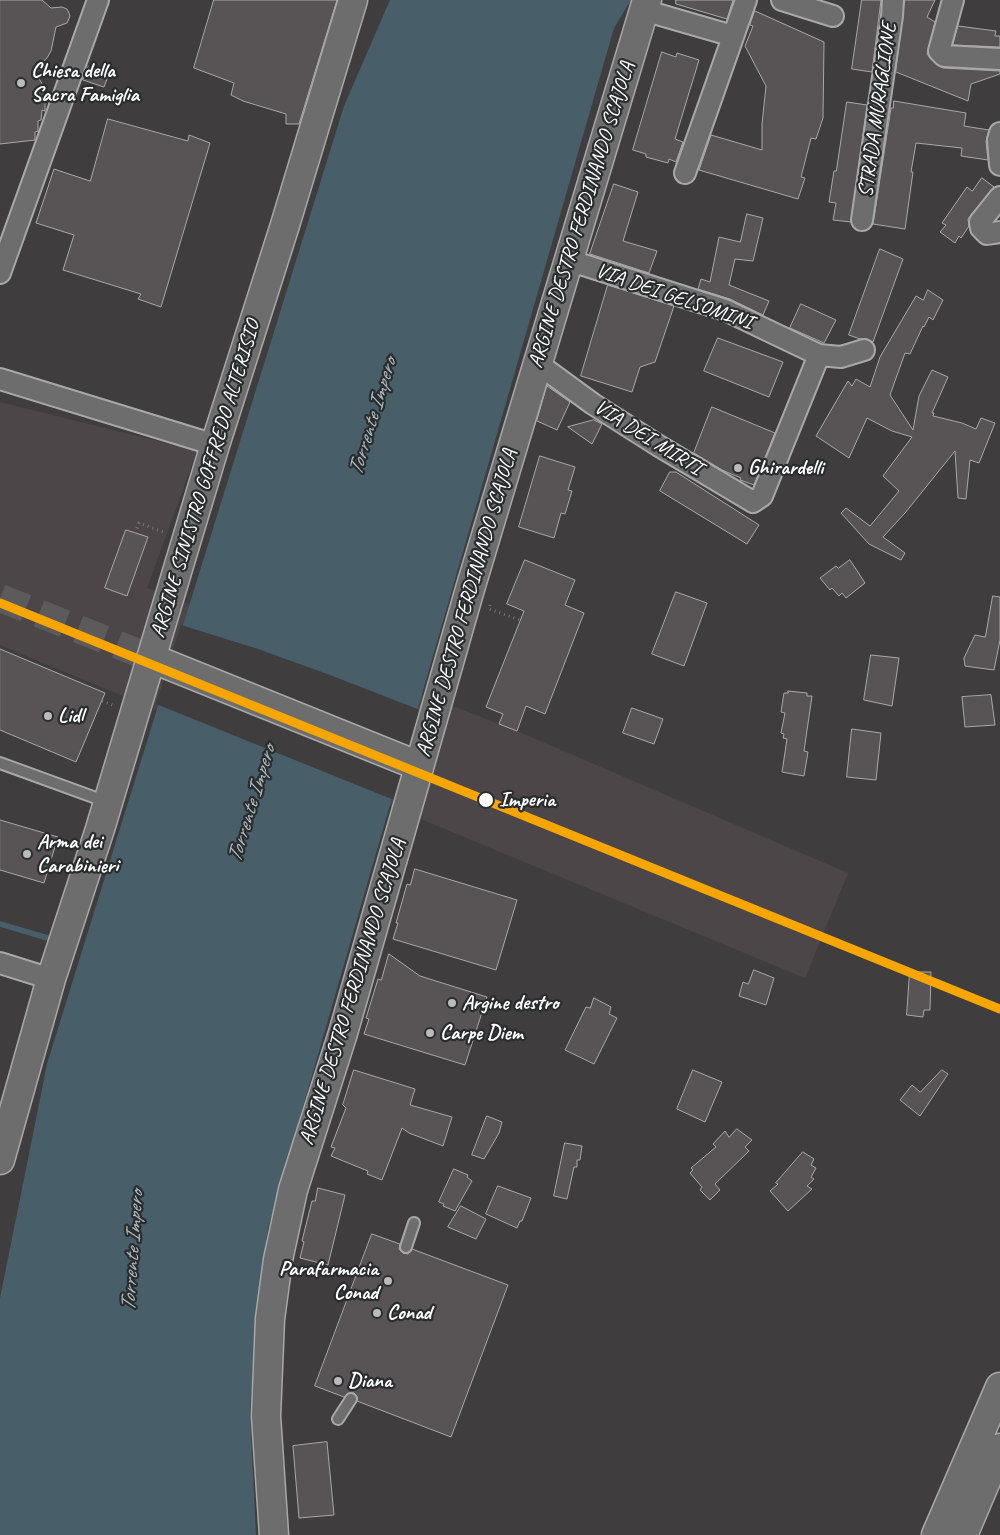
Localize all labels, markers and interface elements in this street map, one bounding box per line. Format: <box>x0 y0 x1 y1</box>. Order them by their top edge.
street label: STRADA MURAGLIONE <box>853 21 903 199</box>
place label: Chiesa della Sacra Famiglia <box>31 58 139 108</box>
street label: ARGINE DESTRO FERDINANDO SCAJOLA <box>523 59 641 371</box>
marker: Chiesa della Sacra Famiglia <box>15 77 27 89</box>
street label: VIA DEI GELSOMINI <box>592 258 756 336</box>
street label: ARGINE SINISTRO GOFFREDO ALTERISIO <box>146 317 266 641</box>
water label: Torrente Impero <box>343 355 403 479</box>
street label: VIA DEI MIRTI <box>589 395 707 481</box>
street label: ARGINE DESTRO FERDINANDO SCAJOLA <box>411 446 523 760</box>
place label: Ghirardelli <box>748 455 823 481</box>
marker: Ghirardelli <box>732 462 744 474</box>
place label: Lidl <box>58 703 83 729</box>
marker: Lidl <box>42 710 54 722</box>
water label: Torrente Impero <box>222 742 282 866</box>
place label: Imperia <box>499 787 555 813</box>
marker: Imperia <box>477 791 495 809</box>
place label: Arma dei Carabinieri <box>37 829 118 879</box>
street label: ARGINE DESTRO FERDINANDO SCAJOLA <box>294 836 412 1148</box>
marker: Arma dei Carabinieri <box>21 848 33 860</box>
place label: Argine destro <box>462 990 558 1016</box>
marker: Argine destro <box>446 997 458 1009</box>
place label: Carpe Diem <box>440 1020 523 1046</box>
marker: Carpe Diem <box>424 1027 436 1039</box>
water label: Torrente Impero <box>116 1190 150 1312</box>
place label: Parafarmacia Conad <box>279 1256 378 1306</box>
marker: Parafarmacia Conad <box>382 1275 394 1287</box>
place label: Conad <box>387 1300 431 1326</box>
marker: Conad <box>371 1307 383 1319</box>
place label: Diana <box>348 1368 392 1394</box>
marker: Diana <box>332 1375 344 1387</box>

